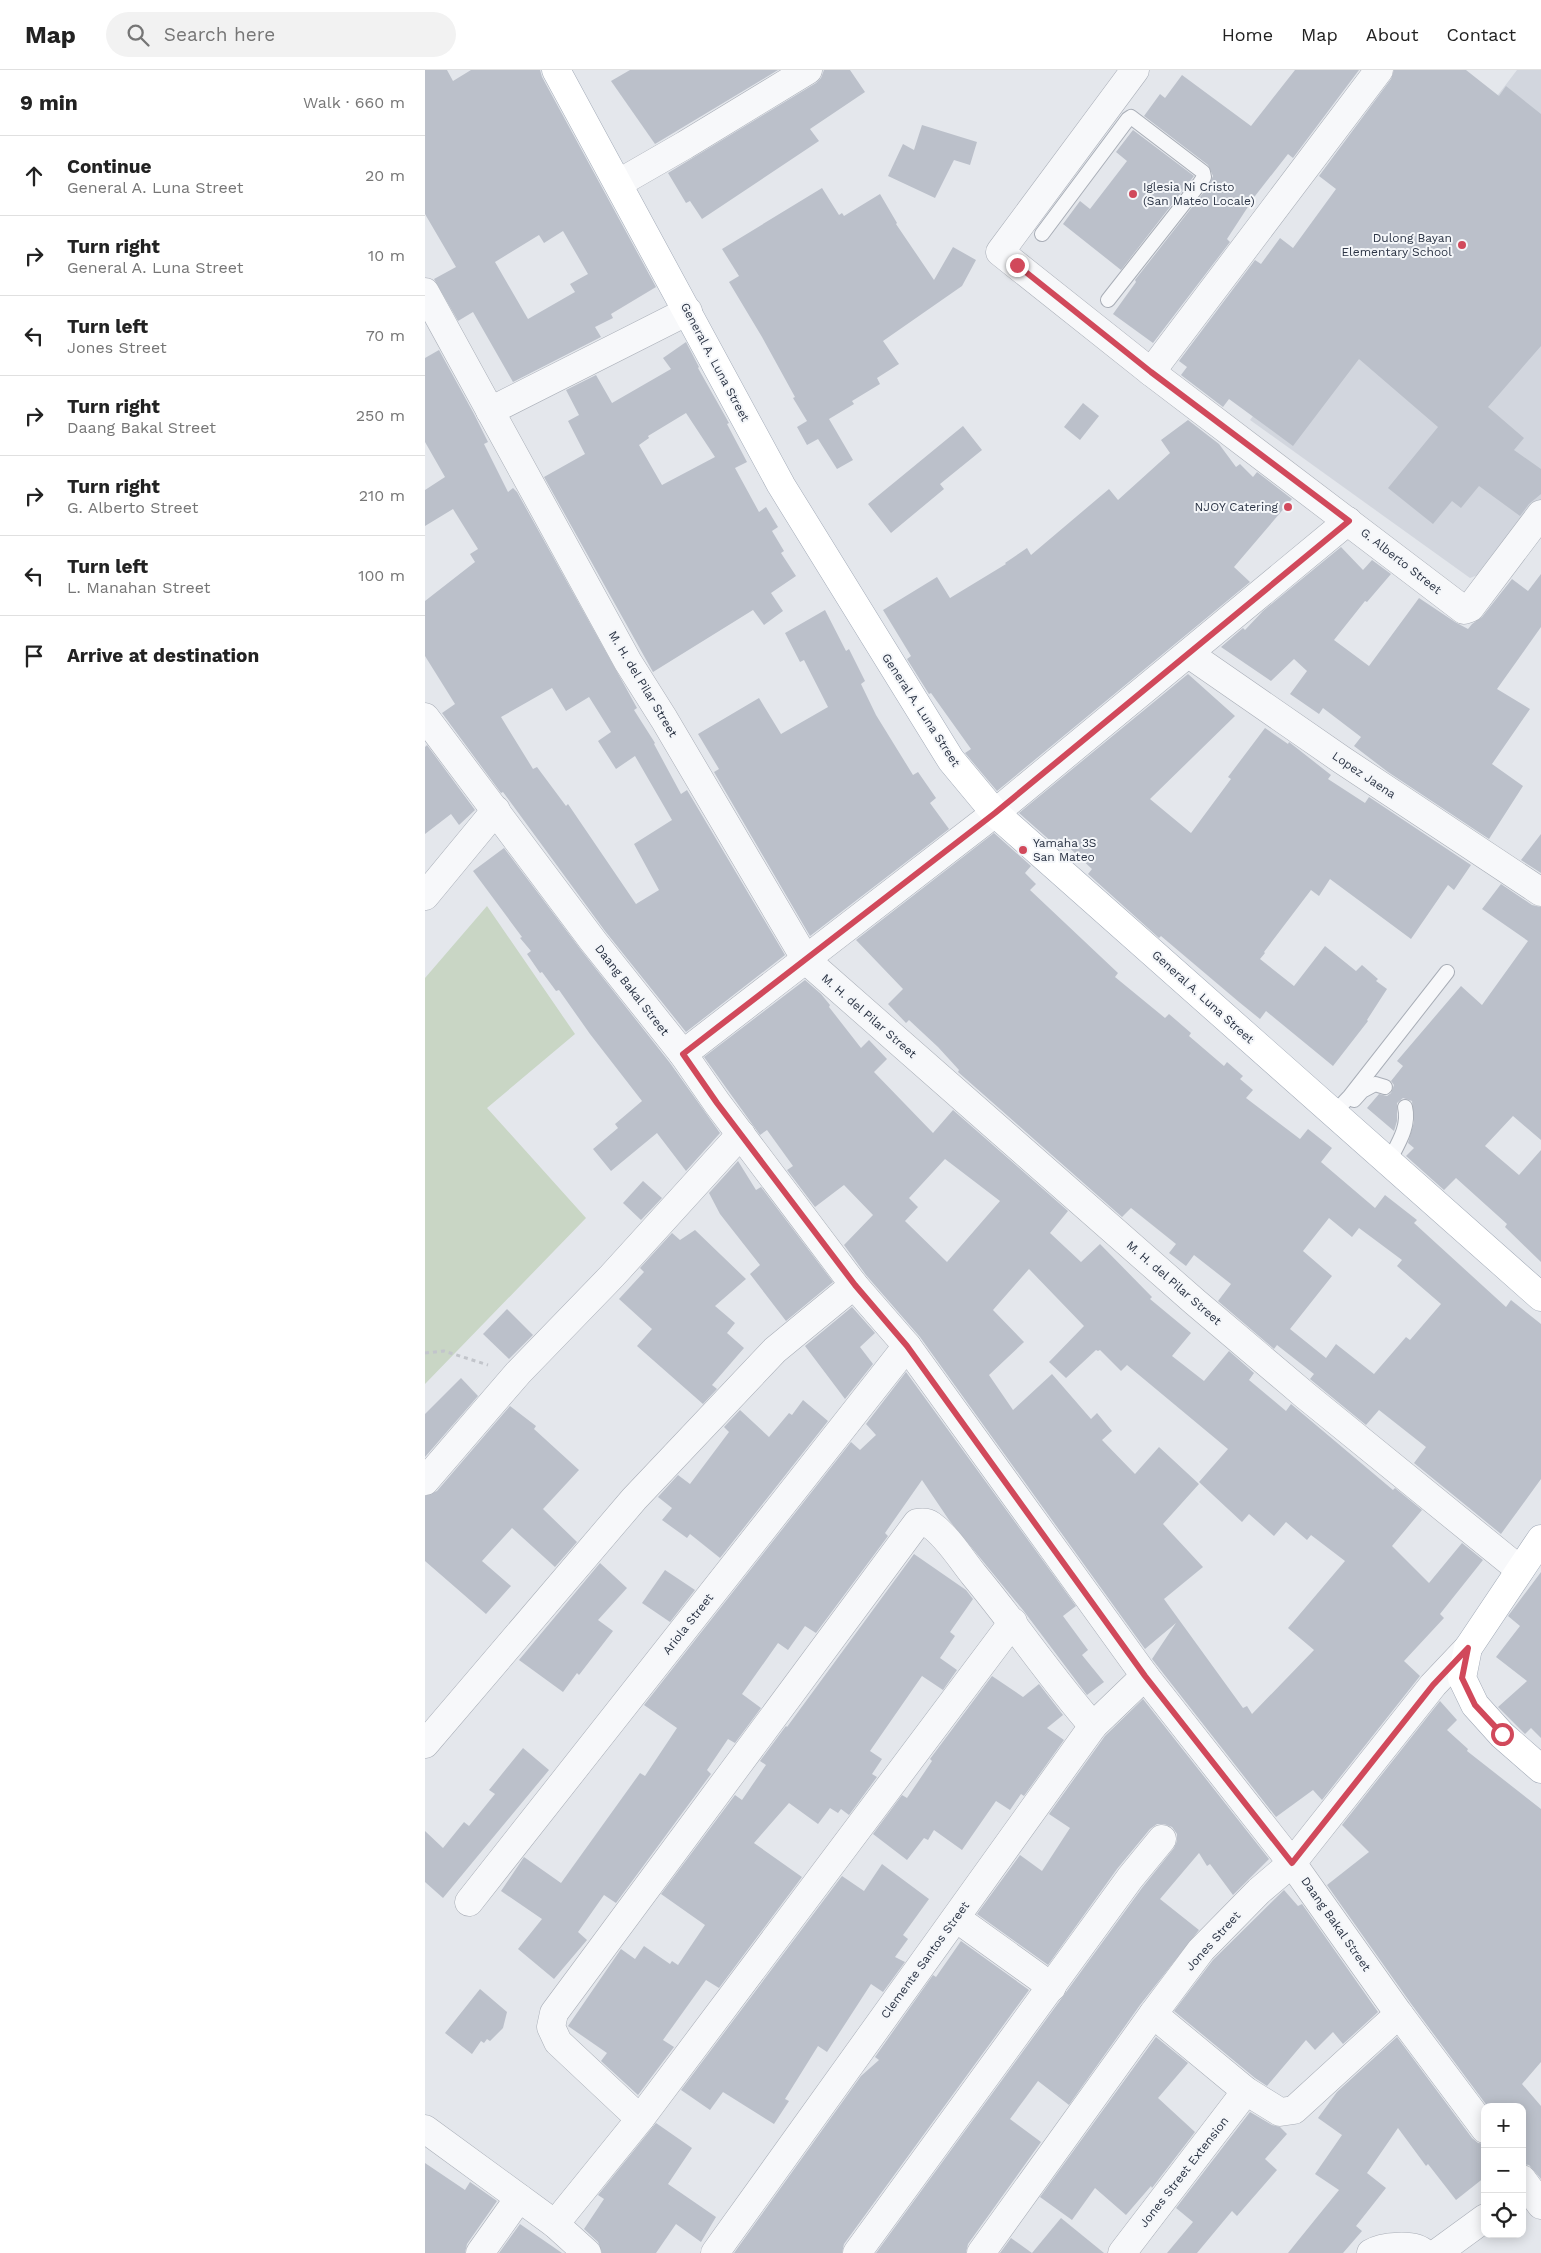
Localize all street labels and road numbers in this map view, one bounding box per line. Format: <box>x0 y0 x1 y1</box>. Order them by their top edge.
street label: General A. Luna Street <box>678 300 752 424</box>
street label: G. Alberto Street <box>1358 525 1444 597</box>
street label: M. H. del Pilar Street <box>606 628 680 740</box>
street label: General A. Luna Street <box>879 651 963 769</box>
street label: Lopez Jaena <box>1330 749 1398 801</box>
street label: Daang Bakal Street <box>592 942 672 1038</box>
street label: General A. Luna Street <box>1149 948 1257 1046</box>
street label: M. H. del Pilar Street <box>819 971 919 1061</box>
street label: M. H. del Pilar Street <box>1124 1238 1224 1328</box>
street label: Ariola Street <box>660 1591 716 1657</box>
street label: Daang Bakal Street <box>1298 1874 1374 1974</box>
street label: Clemente Santos Street <box>878 1899 972 2021</box>
street label: Jones Street <box>1183 1909 1243 1973</box>
street label: Jones Street Extension <box>1136 2114 1232 2230</box>

